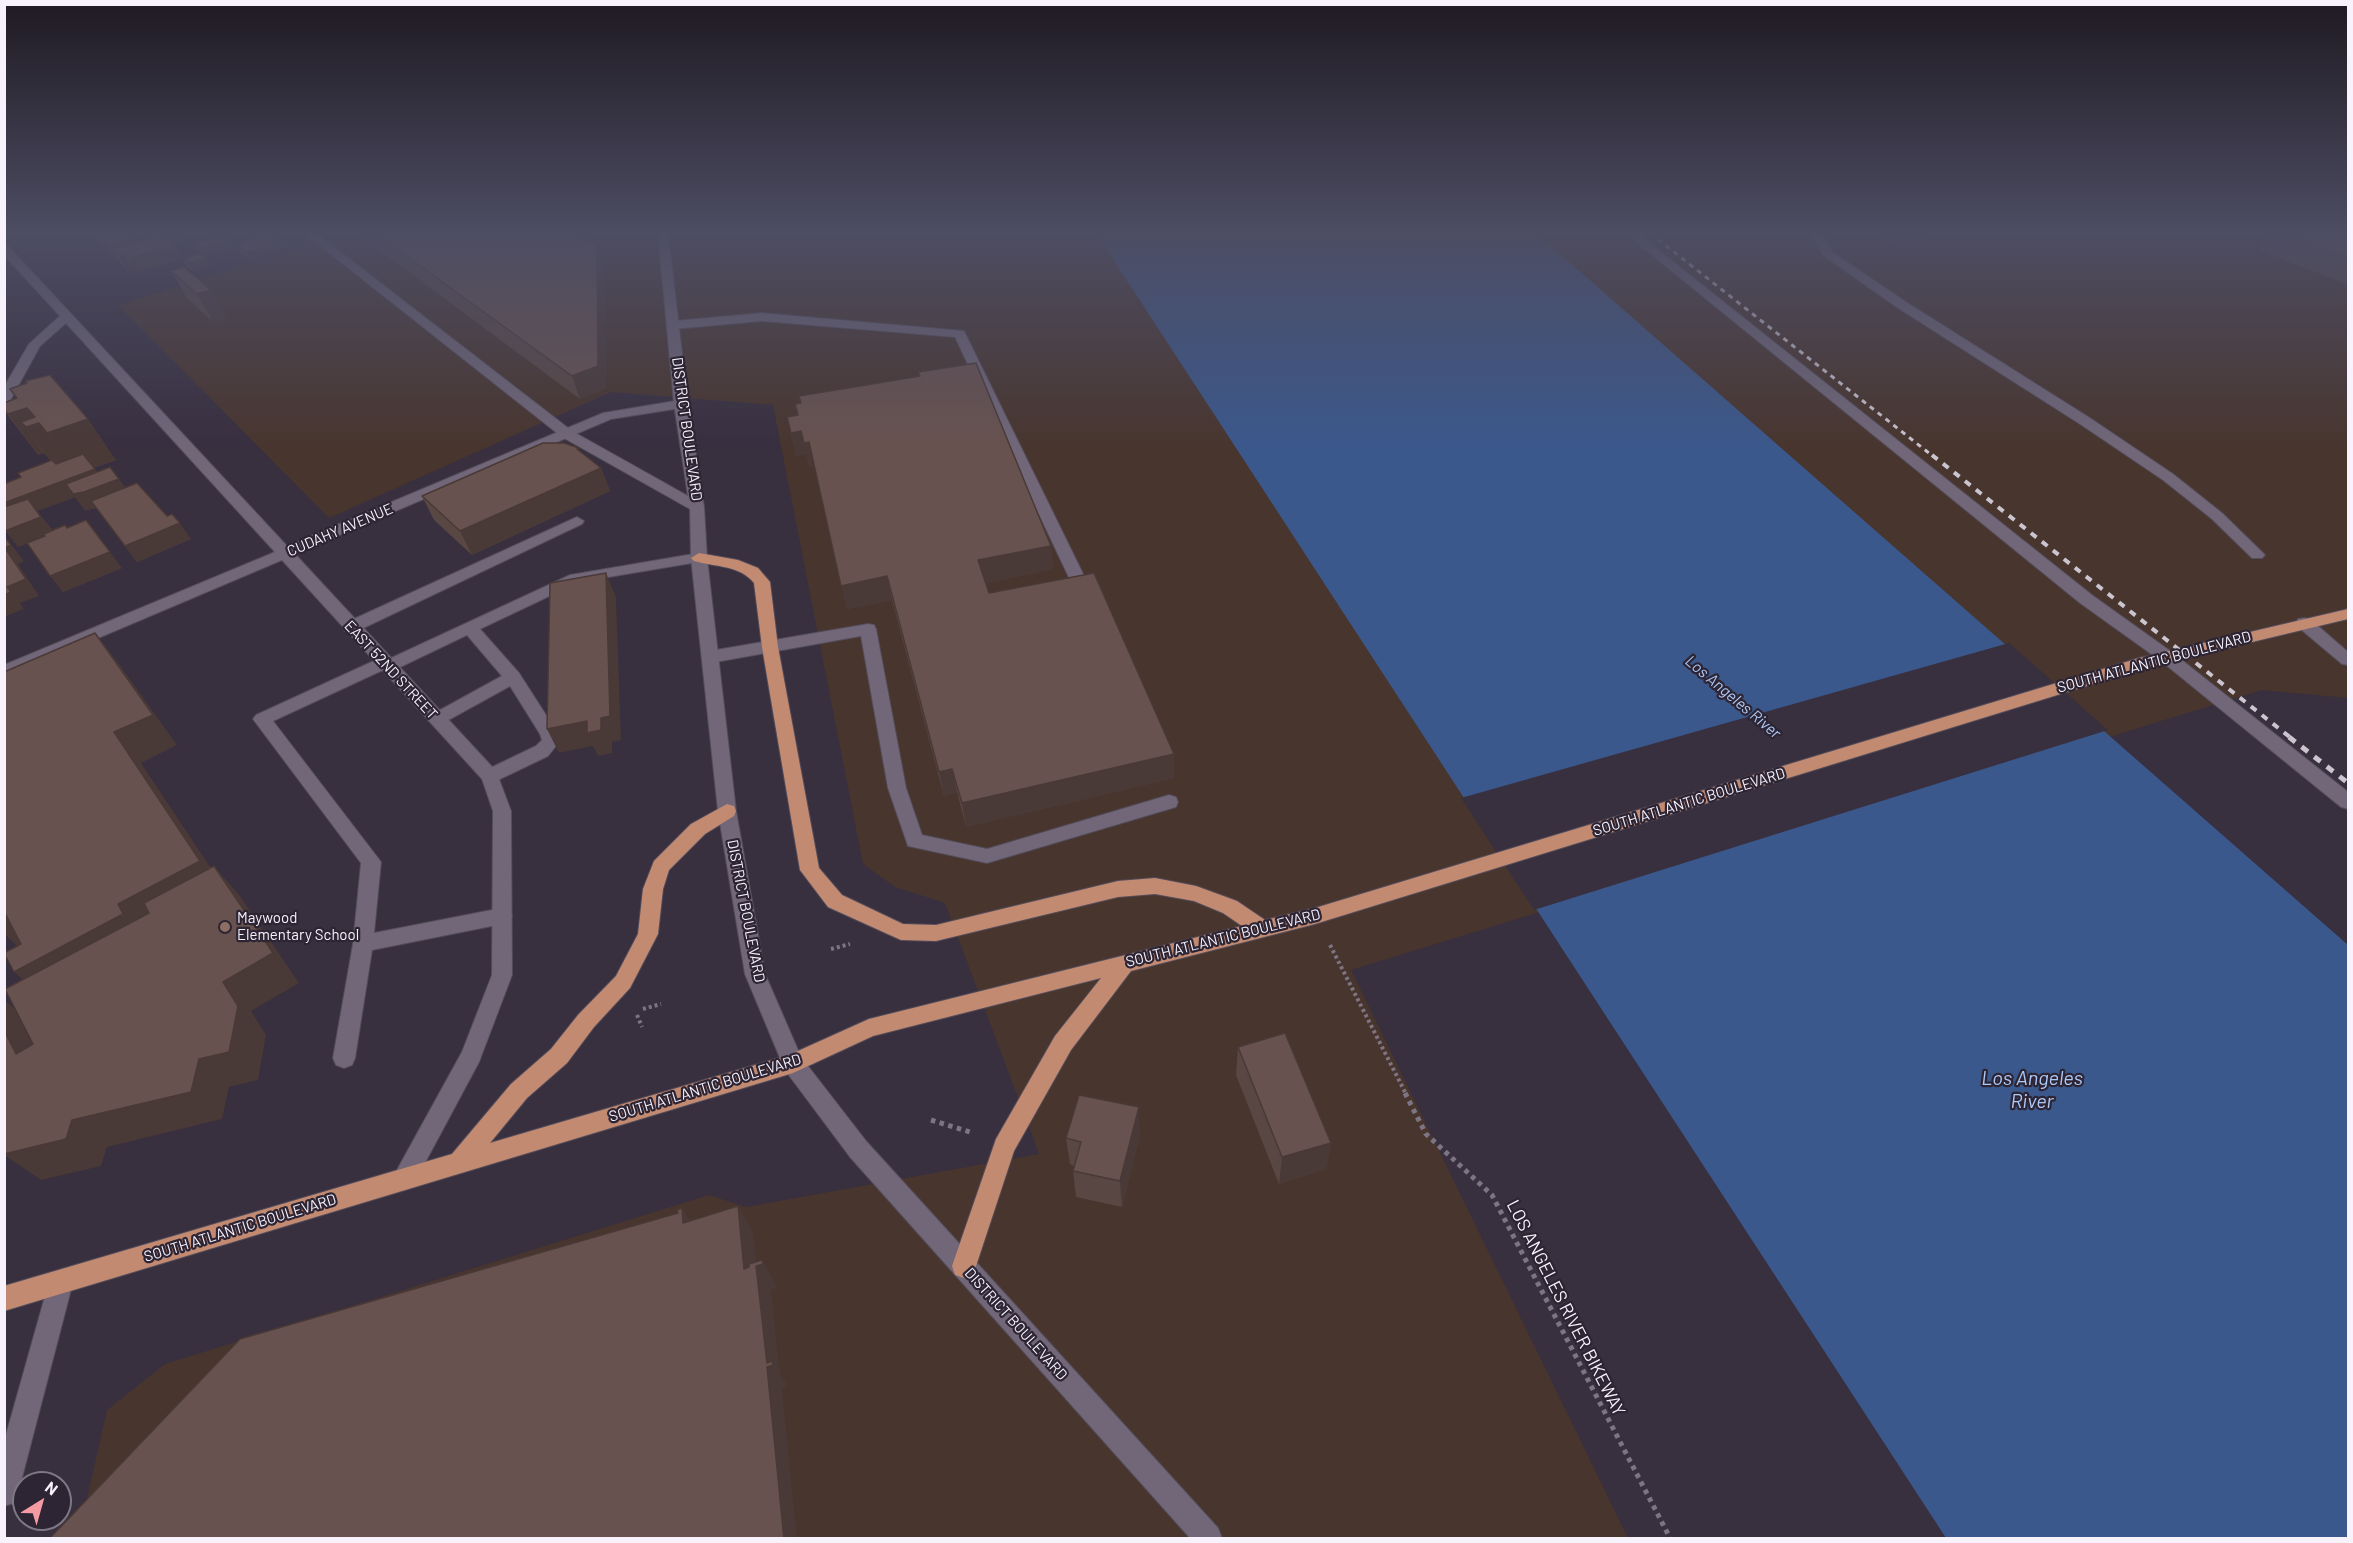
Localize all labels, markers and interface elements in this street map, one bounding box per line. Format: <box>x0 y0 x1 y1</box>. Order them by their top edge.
street label: DISTRICT BOULEVARD <box>668 356 706 502</box>
street label: CUDAHY AVENUE <box>284 500 396 560</box>
street label: EAST 52ND STREET <box>341 617 441 723</box>
street label: SOUTH ATLANTIC BOULEVARD <box>2055 627 2253 697</box>
water label: Los Angeles River <box>1681 651 1785 743</box>
street label: SOUTH ATLANTIC BOULEVARD <box>1591 764 1787 840</box>
street label: DISTRICT BOULEVARD <box>723 838 769 984</box>
street label: SOUTH ATLANTIC BOULEVARD <box>1124 905 1322 971</box>
place label: Maywood Elementary School <box>237 909 359 944</box>
marker: Maywood Elementary School <box>218 920 232 934</box>
street label: SOUTH ATLANTIC BOULEVARD <box>607 1050 803 1126</box>
water label: Los Angeles River <box>1981 1066 2083 1113</box>
street label: SOUTH ATLANTIC BOULEVARD <box>142 1190 338 1266</box>
street label: LOS ANGELES RIVER BIKEWAY <box>1502 1196 1630 1420</box>
street label: DISTRICT BOULEVARD <box>961 1264 1071 1384</box>
north arrow <box>12 1471 72 1531</box>
text: N <box>42 1477 62 1499</box>

